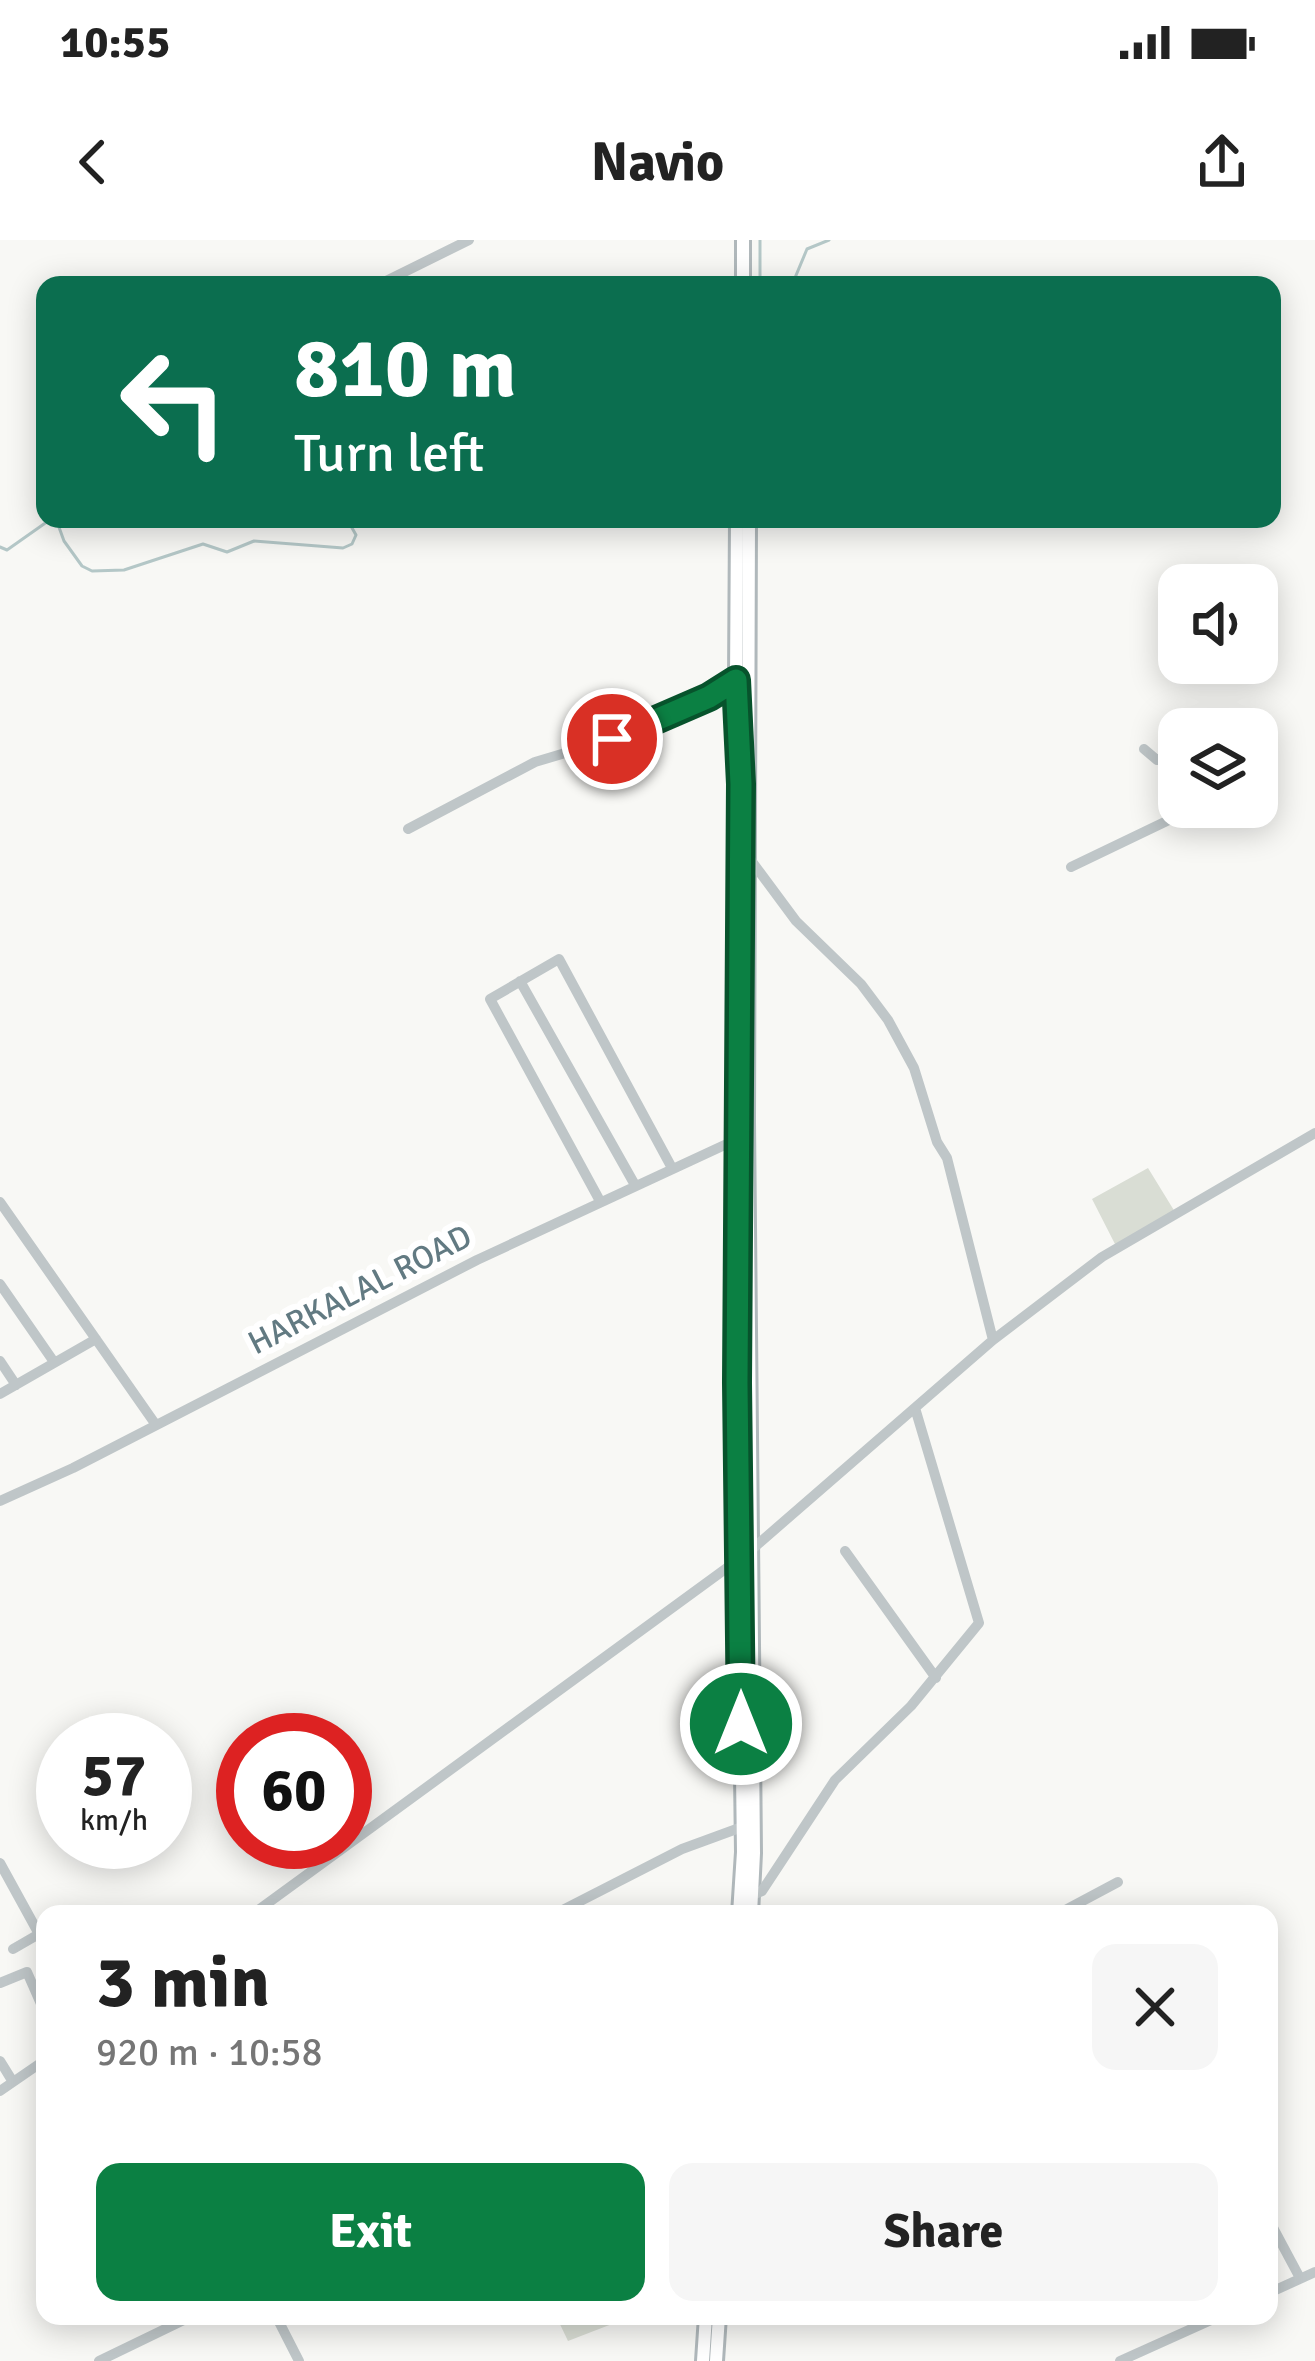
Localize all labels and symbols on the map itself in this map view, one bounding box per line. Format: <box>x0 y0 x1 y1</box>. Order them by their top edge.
pin <box>561 688 663 790</box>
street label: HARKALAL ROAD <box>241 1216 479 1364</box>
position arrow <box>678 1661 804 1787</box>
speed limit sign: 60 <box>216 1713 372 1869</box>

